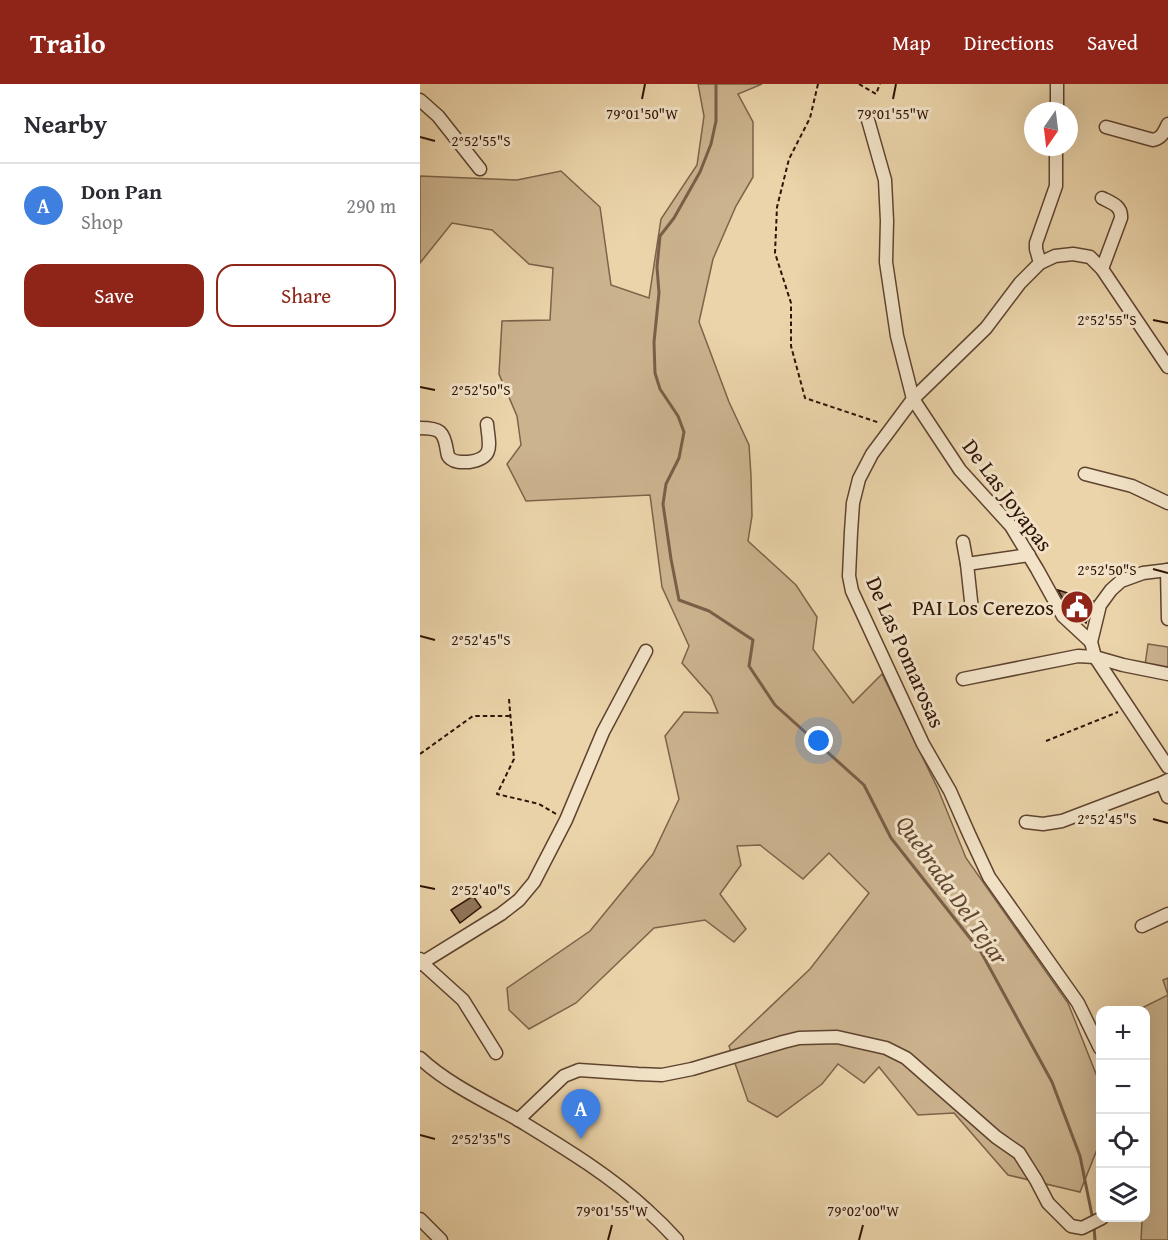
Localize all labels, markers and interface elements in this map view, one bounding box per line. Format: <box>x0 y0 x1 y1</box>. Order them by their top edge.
text: Trailo <box>30 22 106 63</box>
text: Map <box>892 27 931 58</box>
text: Directions <box>964 27 1054 58</box>
text: Saved <box>1087 27 1138 58</box>
north arrow <box>1024 102 1078 156</box>
text: 79°01'50"W <box>606 103 678 124</box>
text: 79°01'55"W <box>857 103 929 124</box>
text: Nearby <box>24 104 107 143</box>
text: 2°52'55"S <box>451 130 511 151</box>
text: Don Pan <box>81 175 162 207</box>
text: A <box>37 191 50 220</box>
text: 290 m <box>346 191 396 220</box>
text: Shop <box>81 207 123 236</box>
button: Save <box>24 264 204 327</box>
button: Share <box>216 264 396 327</box>
text: 2°52'55"S <box>1077 309 1137 330</box>
text: 2°52'50"S <box>451 379 511 400</box>
street label: De Las Joyapas <box>955 432 1061 558</box>
text: 2°52'50"S <box>1077 559 1137 580</box>
street label: De Las Pomarosas <box>858 571 954 733</box>
public building icon: PAI Los Cerezos <box>1059 589 1095 625</box>
place label: PAI Los Cerezos <box>912 591 1054 623</box>
text: 2°52'45"S <box>451 629 511 650</box>
your location <box>804 726 833 755</box>
water label: Quebrada Del Tejar <box>888 808 1018 972</box>
text: 2°52'45"S <box>1077 808 1137 829</box>
text: 2°52'40"S <box>451 879 511 900</box>
map controls <box>1096 1006 1150 1222</box>
button: + <box>1096 1006 1150 1060</box>
button: − <box>1096 1060 1150 1114</box>
pin: A <box>562 1090 600 1139</box>
button: locate <box>1096 1114 1150 1168</box>
text: 2°52'35"S <box>451 1128 511 1149</box>
button: layers <box>1096 1168 1150 1222</box>
text: 79°01'55"W <box>576 1200 648 1221</box>
text: 79°02'00"W <box>827 1200 899 1221</box>

